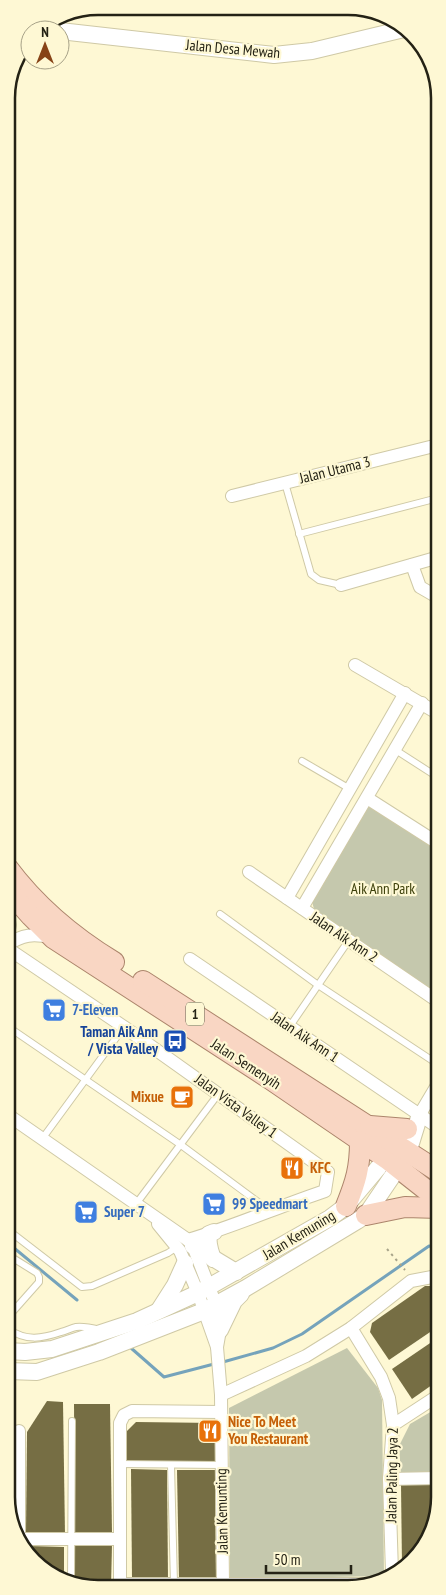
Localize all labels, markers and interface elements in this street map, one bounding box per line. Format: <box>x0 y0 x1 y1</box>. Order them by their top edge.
north arrow <box>20 20 70 70</box>
text: N <box>41 23 49 41</box>
street label: Jalan Desa Mewah <box>184 35 281 62</box>
street label: Jalan Utama 3 <box>296 452 372 488</box>
park label: Aik Ann Park <box>351 879 415 898</box>
street label: Jalan Aik Ann 2 <box>306 907 382 966</box>
supermarket icon: 7-Eleven <box>41 997 67 1023</box>
place label: 7-Eleven <box>72 1000 119 1019</box>
road number: 1 <box>186 1002 204 1026</box>
street label: Jalan Aik Ann 1 <box>267 1007 343 1066</box>
place label: Taman Aik Ann / Vista Valley <box>80 1022 159 1058</box>
bus stop icon: Taman Aik Ann / Vista Valley <box>162 1028 188 1054</box>
street label: Jalan Semenyih <box>207 1033 285 1093</box>
street label: Jalan Vista Valley 1 <box>191 1069 281 1142</box>
cafe icon: Mixue <box>169 1084 195 1110</box>
place label: Mixue <box>131 1087 164 1106</box>
restaurant icon: KFC <box>279 1155 305 1181</box>
place label: KFC <box>310 1158 331 1177</box>
supermarket icon: 99 Speedmart <box>201 1191 227 1217</box>
place label: 99 Speedmart <box>232 1194 308 1213</box>
supermarket icon: Super 7 <box>73 1199 99 1225</box>
place label: Super 7 <box>104 1202 145 1221</box>
street label: Jalan Kemuning <box>258 1206 338 1264</box>
place label: Nice To Meet You Restaurant <box>227 1412 309 1448</box>
restaurant icon: Nice To Meet You Restaurant <box>197 1418 223 1444</box>
street label: Jalan Paling Jaya 2 <box>381 1427 402 1524</box>
street label: Jalan Kemunting <box>211 1468 232 1555</box>
scale bar <box>266 1542 351 1574</box>
text: 50 m <box>274 1550 300 1569</box>

